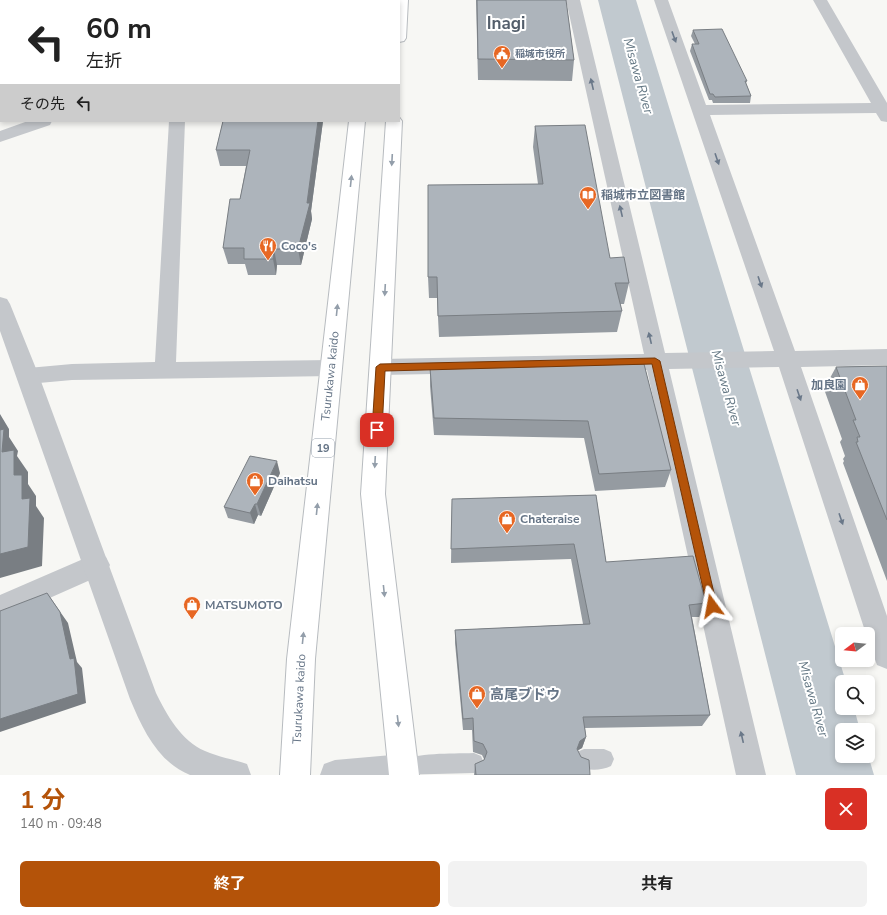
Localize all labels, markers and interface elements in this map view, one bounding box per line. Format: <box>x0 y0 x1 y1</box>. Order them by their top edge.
text: 60 m <box>86 10 152 48</box>
district label: Inagi <box>487 12 525 35</box>
icon: left <box>20 16 72 68</box>
one-way arrow <box>671 31 677 43</box>
water label: Misawa River <box>619 36 658 116</box>
public building icon: 稲城市役所 <box>492 44 512 69</box>
place label: 稲城市役所 <box>515 47 565 61</box>
text: 左折 <box>86 49 122 73</box>
one-way arrow <box>589 78 595 90</box>
icon: left <box>73 92 95 114</box>
text: その先 <box>20 94 65 114</box>
one-way arrow <box>389 154 395 167</box>
one-way arrow <box>715 154 721 166</box>
one-way arrow <box>347 175 354 187</box>
library icon: 稲城市立図書館 <box>578 185 598 210</box>
place label: 稲城市立図書館 <box>601 187 685 203</box>
one-way arrow <box>618 205 624 217</box>
restaurant icon: Coco's <box>258 236 278 261</box>
place label: Coco's <box>281 238 317 254</box>
one-way arrow <box>757 276 763 288</box>
one-way arrow <box>381 284 388 296</box>
one-way arrow <box>334 304 341 316</box>
street label: Tsurukawa kaido <box>317 330 343 422</box>
one-way arrow <box>646 331 652 344</box>
water label: Misawa River <box>707 348 746 428</box>
shop icon: 加良園 <box>850 375 870 400</box>
place label: 加良園 <box>811 377 847 393</box>
one-way arrow <box>796 390 802 402</box>
pin <box>360 413 394 447</box>
icon: arrive <box>366 419 388 441</box>
road number: 19 <box>312 439 334 457</box>
one-way arrow <box>372 456 379 468</box>
shop icon: Daihatsu <box>245 471 265 496</box>
place label: Daihatsu <box>268 473 318 489</box>
one-way arrow <box>313 503 320 515</box>
shop icon: Chateraise <box>497 509 517 534</box>
place label: Chateraise <box>520 511 580 527</box>
one-way arrow <box>838 513 844 525</box>
one-way arrow <box>380 585 387 597</box>
position arrow <box>691 585 733 627</box>
shop icon: MATSUMOTO <box>182 595 202 620</box>
place label: MATSUMOTO <box>205 597 283 613</box>
north arrow <box>835 627 875 667</box>
map controls <box>835 627 875 763</box>
one-way arrow <box>300 632 306 644</box>
street label: Tsurukawa kaido <box>289 653 309 744</box>
water label: Misawa River <box>794 659 833 739</box>
button: search <box>835 675 875 715</box>
shop icon: 高尾ブドウ <box>467 684 487 709</box>
place label: 高尾ブドウ <box>490 685 560 704</box>
one-way arrow <box>395 715 401 727</box>
button: layers <box>835 723 875 763</box>
one-way arrow <box>739 731 745 743</box>
text: 1 分 <box>20 784 65 816</box>
button: close <box>825 788 867 830</box>
text: 140 m · 09:48 <box>20 815 102 833</box>
button: 終了 <box>20 861 440 907</box>
button: 共有 <box>448 861 867 907</box>

